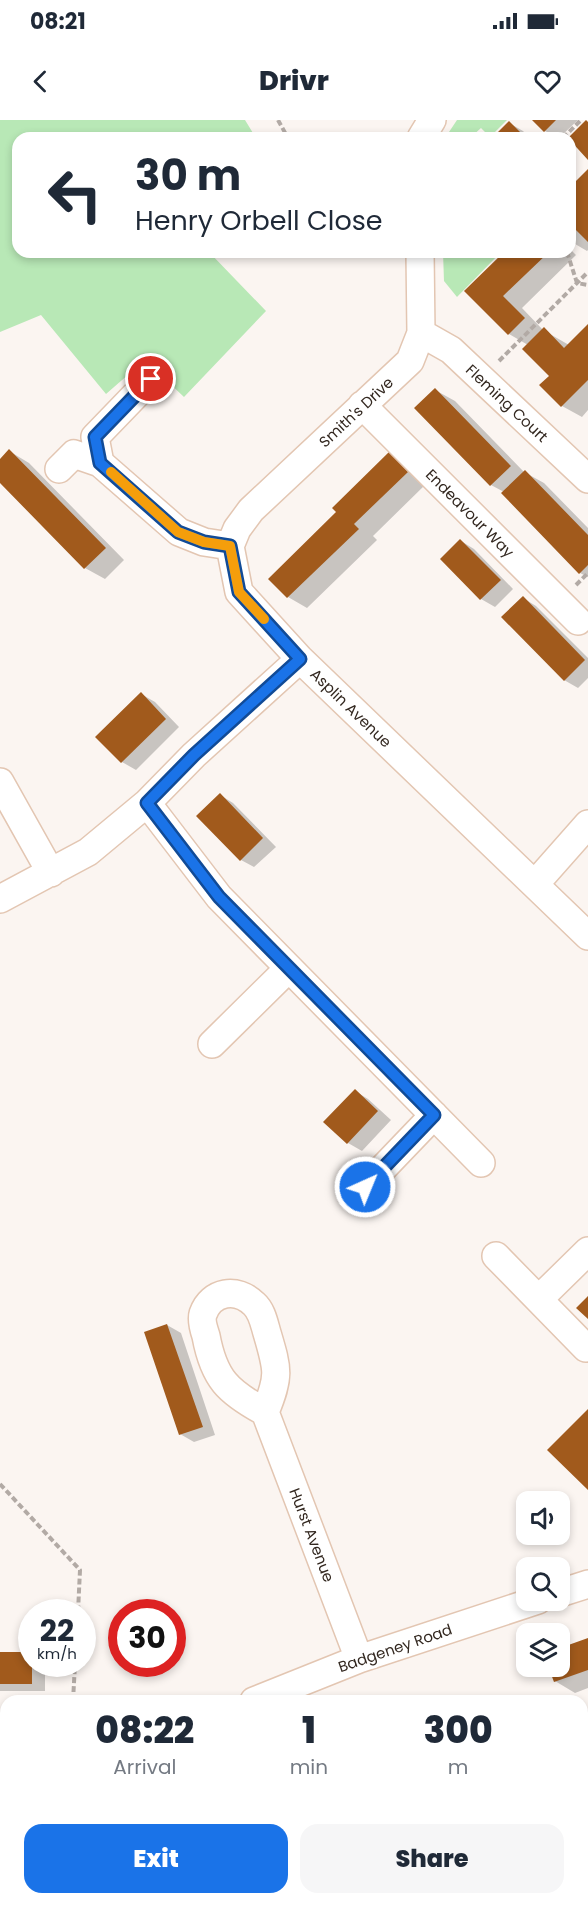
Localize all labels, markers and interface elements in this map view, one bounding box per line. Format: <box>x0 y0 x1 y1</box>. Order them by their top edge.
text: 08:21 <box>30 6 86 37</box>
text: Drivr <box>259 62 329 99</box>
icon: back <box>24 65 57 98</box>
icon: heart <box>531 65 564 98</box>
text: 30 m <box>135 146 241 205</box>
icon: left <box>36 156 114 234</box>
text: Henry Orbell Close <box>135 202 383 239</box>
pin <box>125 353 176 404</box>
street label: Fleming Court <box>461 359 553 447</box>
icon: arrive <box>134 362 167 395</box>
street label: Smith's Drive <box>314 372 398 452</box>
street label: Endeavour Way <box>421 464 519 562</box>
street label: Asplin Avenue <box>306 664 396 752</box>
position arrow <box>333 1155 397 1219</box>
street label: Hurst Avenue <box>284 1485 340 1585</box>
map controls <box>516 1491 570 1677</box>
button: sound <box>516 1491 570 1545</box>
button: search <box>516 1557 570 1611</box>
speed limit sign: 30 <box>108 1599 186 1677</box>
text: 22 <box>40 1609 74 1652</box>
street label: Badgeney Road <box>335 1619 455 1677</box>
button: layers <box>516 1623 570 1677</box>
text: km/h <box>37 1643 77 1664</box>
text: 08:22 <box>95 1705 194 1756</box>
text: 1 <box>302 1705 316 1756</box>
text: 300 <box>423 1705 493 1756</box>
text: Arrival <box>113 1753 176 1781</box>
text: min <box>290 1753 328 1781</box>
text: m <box>448 1753 468 1781</box>
button: Exit <box>24 1824 288 1893</box>
button: Share <box>300 1824 564 1893</box>

